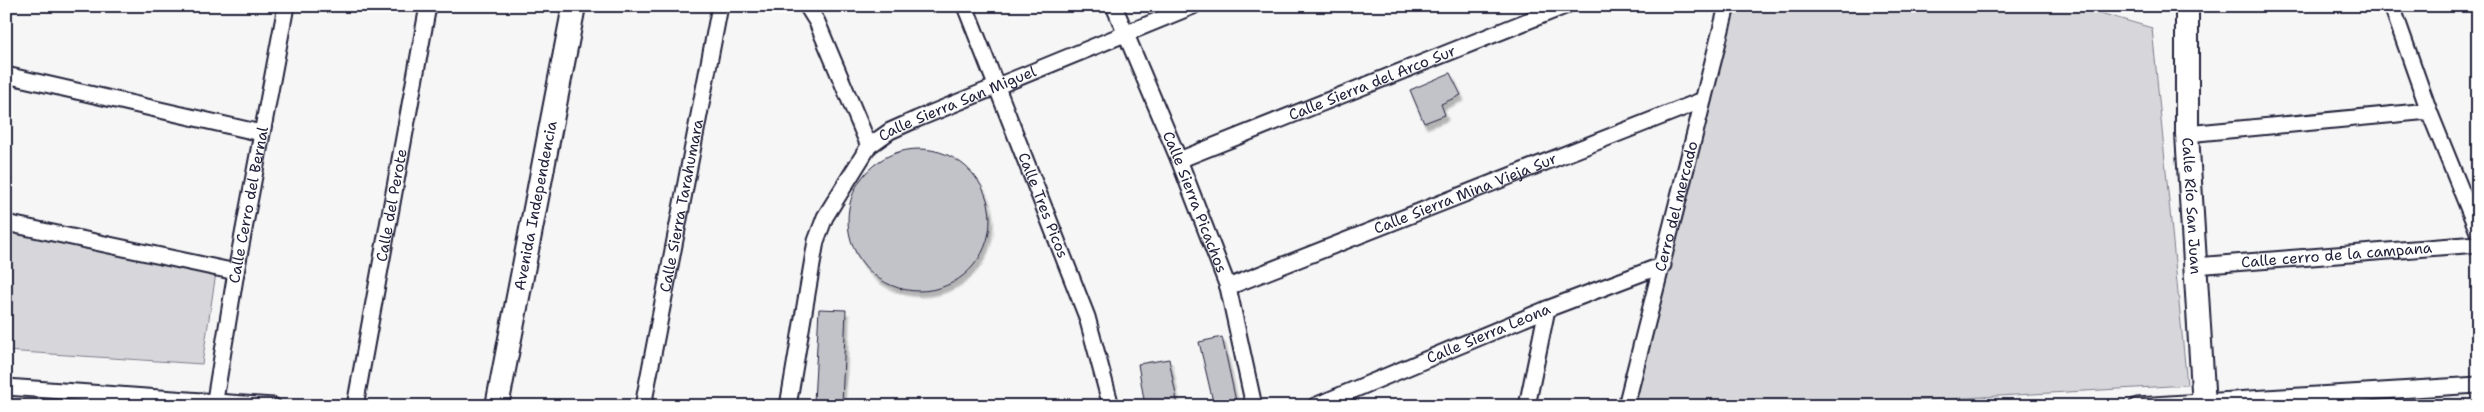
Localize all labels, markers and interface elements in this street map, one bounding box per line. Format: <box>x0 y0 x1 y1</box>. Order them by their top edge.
street label: Calle Sierra del Arco Sur <box>1286 41 1459 125</box>
street label: Calle Sierra San Miguel <box>874 61 1040 146</box>
street label: Calle Sierra Tarahumara <box>655 117 708 294</box>
street label: Avenida Independencia <box>509 119 562 292</box>
street label: Calle Cerro del Bernal <box>224 125 273 285</box>
street label: Calle Sierra Picachos <box>1158 128 1232 276</box>
street label: Calle Río San Juan <box>2177 137 2206 275</box>
street label: Cerro del mercado <box>1650 139 1703 274</box>
street label: Calle del Perote <box>372 147 412 263</box>
street label: Calle Tres Picos <box>1013 149 1073 261</box>
street label: Calle Sierra Mina Vieja Sur <box>1371 149 1560 239</box>
street label: Calle cerro de la campana <box>2240 238 2433 272</box>
street label: Calle Sierra Leona <box>1424 298 1554 368</box>

